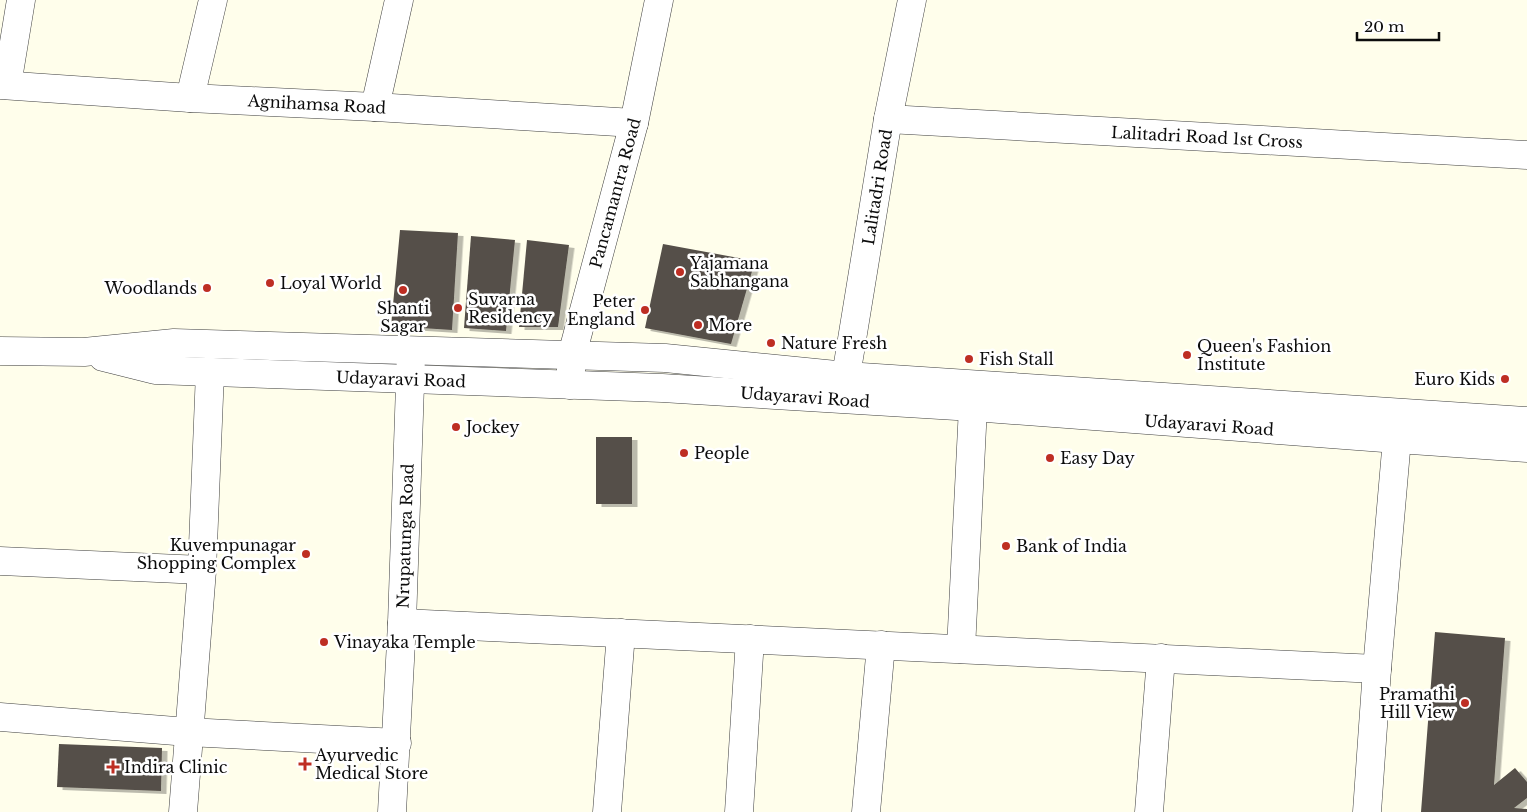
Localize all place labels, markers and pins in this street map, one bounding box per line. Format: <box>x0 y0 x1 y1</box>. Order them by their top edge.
place label: Yajamana Sabhangana <box>689 253 789 291</box>
marker: Yajamana Sabhangana <box>674 266 686 278</box>
place label: Loyal World <box>280 273 382 293</box>
marker: Loyal World <box>264 277 276 289</box>
place label: Woodlands <box>104 278 197 298</box>
marker: Woodlands <box>201 282 213 294</box>
marker: Shanti Sagar <box>397 284 409 296</box>
place label: Suvarna Residency <box>468 289 553 327</box>
place label: Peter England <box>567 291 635 329</box>
place label: Shanti Sagar <box>377 298 430 336</box>
marker: Suvarna Residency <box>452 302 464 314</box>
marker: Peter England <box>639 304 651 316</box>
place label: More <box>708 315 752 335</box>
marker: More <box>692 319 704 331</box>
place label: Nature Fresh <box>781 333 887 353</box>
place label: Queen's Fashion Institute <box>1197 336 1331 374</box>
marker: Nature Fresh <box>765 337 777 349</box>
place label: Fish Stall <box>979 349 1054 369</box>
marker: Queen's Fashion Institute <box>1181 349 1193 361</box>
marker: Fish Stall <box>963 353 975 365</box>
place label: Euro Kids <box>1414 369 1495 389</box>
marker: Euro Kids <box>1499 373 1511 385</box>
place label: Jockey <box>464 417 520 437</box>
marker: Jockey <box>450 421 462 433</box>
place label: People <box>694 443 749 463</box>
marker: People <box>678 447 690 459</box>
place label: Easy Day <box>1060 448 1135 468</box>
marker: Easy Day <box>1044 452 1056 464</box>
place label: Kuvempunagar Shopping Complex <box>137 535 296 573</box>
place label: Bank of India <box>1016 536 1127 556</box>
marker: Bank of India <box>1000 540 1012 552</box>
marker: Kuvempunagar Shopping Complex <box>300 548 312 560</box>
place label: Vinayaka Temple <box>333 632 476 652</box>
marker: Vinayaka Temple <box>318 636 330 648</box>
place label: Pramathi Hill View <box>1379 684 1456 722</box>
marker: Pramathi Hill View <box>1459 697 1471 709</box>
place label: Ayurvedic Medical Store <box>314 745 428 783</box>
place label: Indira Clinic <box>124 757 228 777</box>
marker: Ayurvedic Medical Store <box>299 758 311 770</box>
marker: Indira Clinic <box>106 760 120 774</box>

